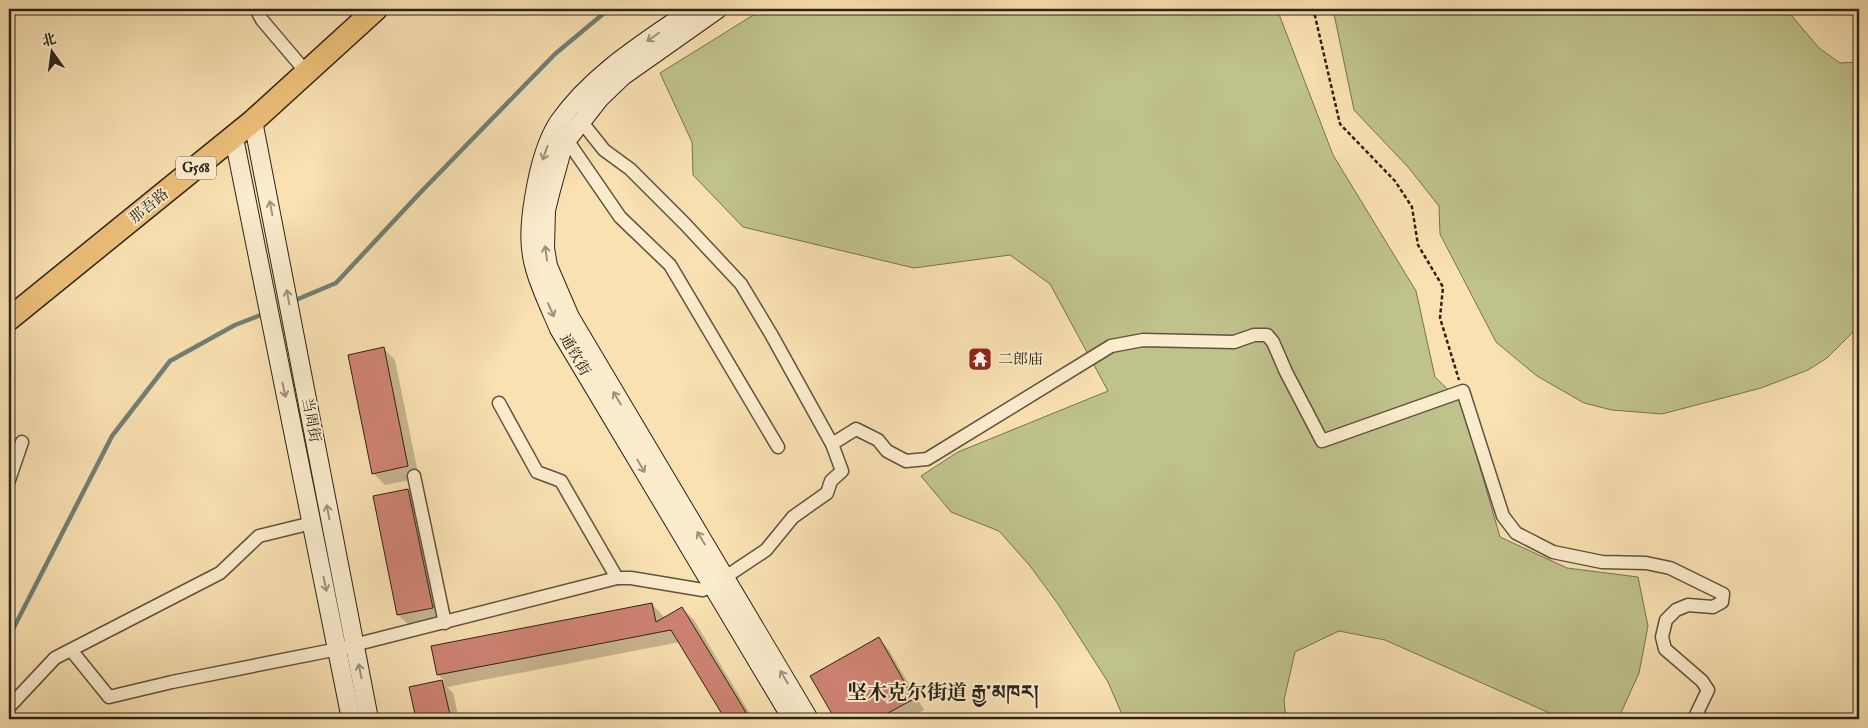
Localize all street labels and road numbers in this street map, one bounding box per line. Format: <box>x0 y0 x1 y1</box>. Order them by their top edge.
road number: G568 <box>176 156 216 180</box>
street label: 那吾路 <box>126 184 172 228</box>
street label: 通钦街 <box>556 331 594 379</box>
street label: 当周街 <box>297 396 325 444</box>

